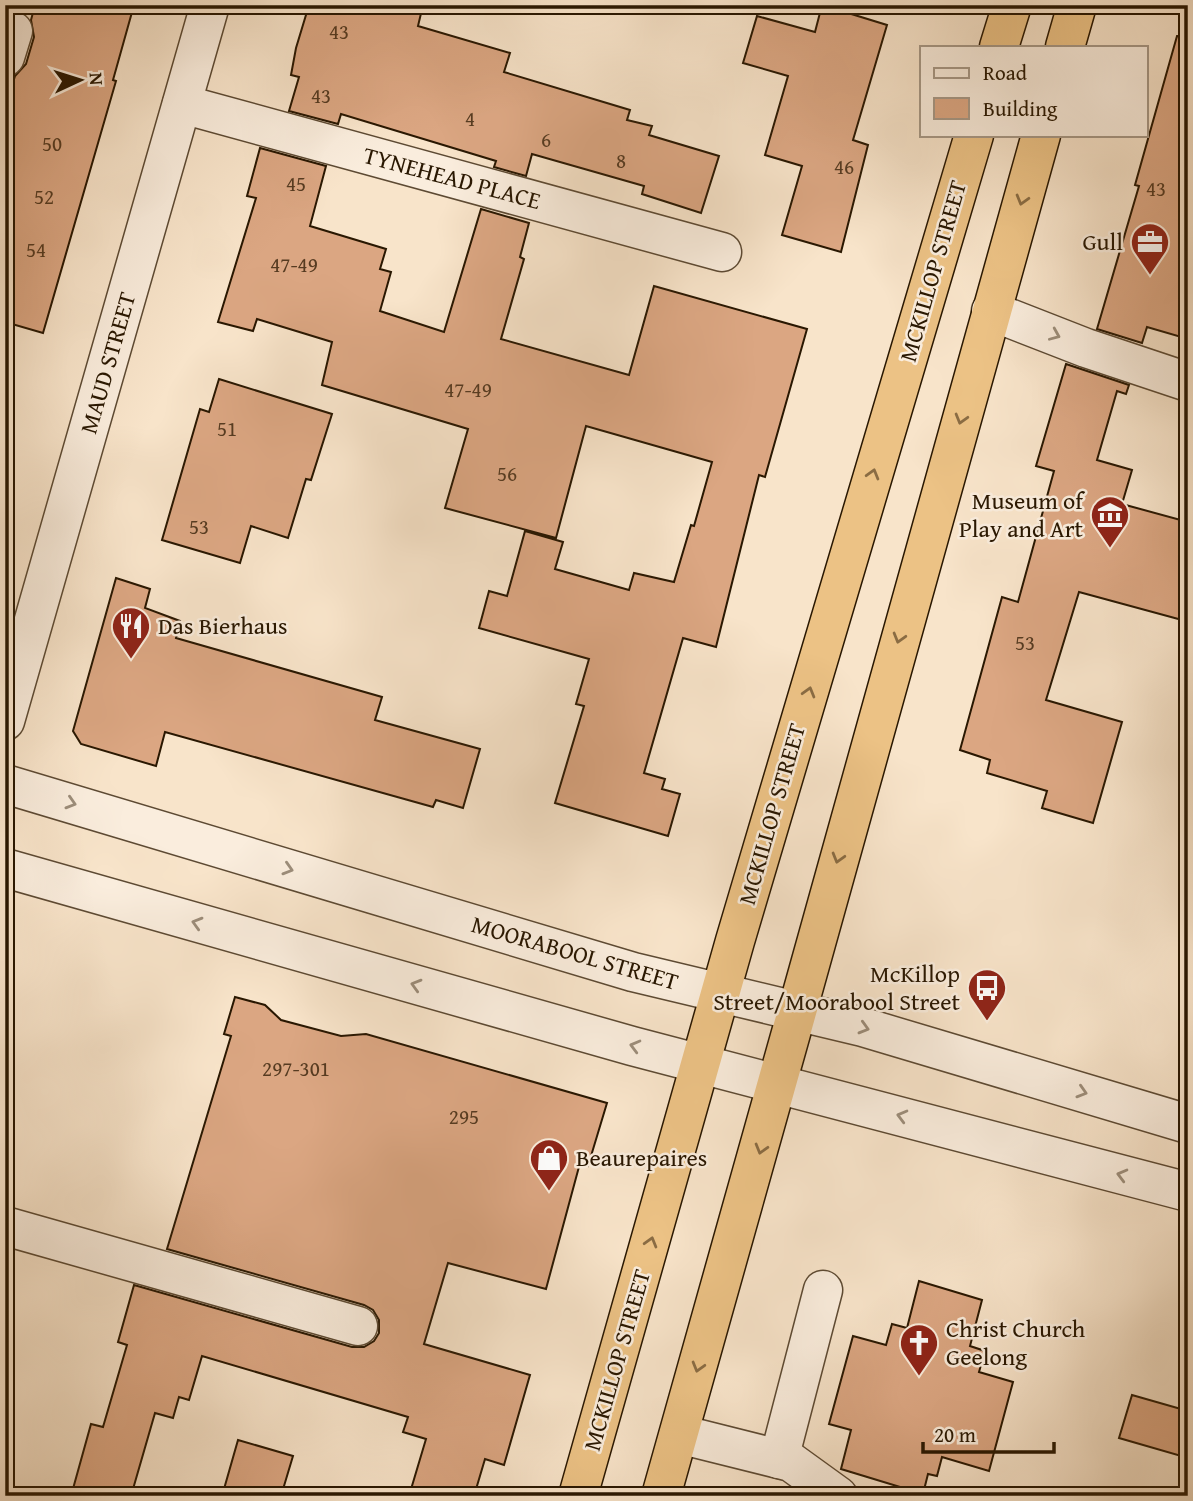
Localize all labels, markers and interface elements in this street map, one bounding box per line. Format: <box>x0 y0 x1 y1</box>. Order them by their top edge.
house number: 43 <box>329 16 349 47</box>
north arrow <box>46 46 116 116</box>
legend <box>920 46 1148 136</box>
text: Road <box>983 57 1028 88</box>
text: N <box>83 72 111 86</box>
house number: 43 <box>311 80 331 111</box>
text: Building <box>983 93 1058 124</box>
house number: 4 <box>465 103 475 134</box>
house number: 6 <box>541 124 551 155</box>
house number: 50 <box>42 128 62 159</box>
street label: TYNEHEAD PLACE <box>360 137 545 218</box>
house number: 8 <box>616 145 626 176</box>
house number: 46 <box>834 151 854 182</box>
house number: 45 <box>286 168 306 199</box>
house number: 43 <box>1146 173 1166 204</box>
street label: MCKILLOP STREET <box>890 176 975 366</box>
house number: 52 <box>34 181 54 212</box>
one-way arrow <box>1016 194 1031 206</box>
office icon: Gull <box>1129 221 1171 276</box>
place label: Gull <box>1082 224 1123 259</box>
house number: 54 <box>26 234 46 265</box>
house number: 47-49 <box>270 249 318 280</box>
street label: MAUD STREET <box>71 288 144 438</box>
one-way arrow <box>1048 327 1060 341</box>
house number: 47-49 <box>444 374 492 405</box>
house number: 51 <box>217 413 237 444</box>
one-way arrow <box>954 413 969 425</box>
house number: 56 <box>497 458 517 489</box>
one-way arrow <box>865 468 880 480</box>
place label: Museum of Play and Art <box>959 483 1085 546</box>
museum icon: Museum of Play and Art <box>1089 494 1131 549</box>
house number: 53 <box>189 511 209 542</box>
restaurant icon: Das Bierhaus <box>110 605 152 660</box>
place label: Das Bierhaus <box>158 608 288 643</box>
house number: 53 <box>1015 627 1035 658</box>
one-way arrow <box>893 632 907 644</box>
one-way arrow <box>800 686 815 698</box>
street label: MCKILLOP STREET <box>729 719 814 909</box>
one-way arrow <box>64 795 76 810</box>
one-way arrow <box>831 851 846 863</box>
one-way arrow <box>282 860 294 875</box>
street label: MOORABOOL STREET <box>468 906 683 999</box>
one-way arrow <box>191 916 203 931</box>
place label: McKillop Street/Moorabool Street <box>713 956 961 1019</box>
bus stop icon: McKillop Street/Moorabool Street <box>966 967 1008 1022</box>
one-way arrow <box>410 978 422 993</box>
one-way arrow <box>857 1019 869 1034</box>
one-way arrow <box>629 1040 641 1055</box>
house number: 297-301 <box>262 1053 330 1084</box>
one-way arrow <box>1075 1084 1087 1099</box>
house number: 295 <box>449 1101 479 1132</box>
one-way arrow <box>896 1110 908 1125</box>
shop icon: Beaurepaires <box>528 1137 570 1192</box>
place label: Beaurepaires <box>576 1140 707 1175</box>
one-way arrow <box>755 1143 769 1155</box>
one-way arrow <box>1116 1169 1128 1183</box>
one-way arrow <box>642 1236 657 1248</box>
street label: MCKILLOP STREET <box>574 1265 659 1455</box>
place label: Christ Church Geelong <box>946 1311 1086 1374</box>
church icon: Christ Church Geelong <box>898 1322 940 1377</box>
one-way arrow <box>691 1361 706 1373</box>
scale bar <box>923 1410 1055 1454</box>
text: 20 m <box>934 1419 976 1450</box>

